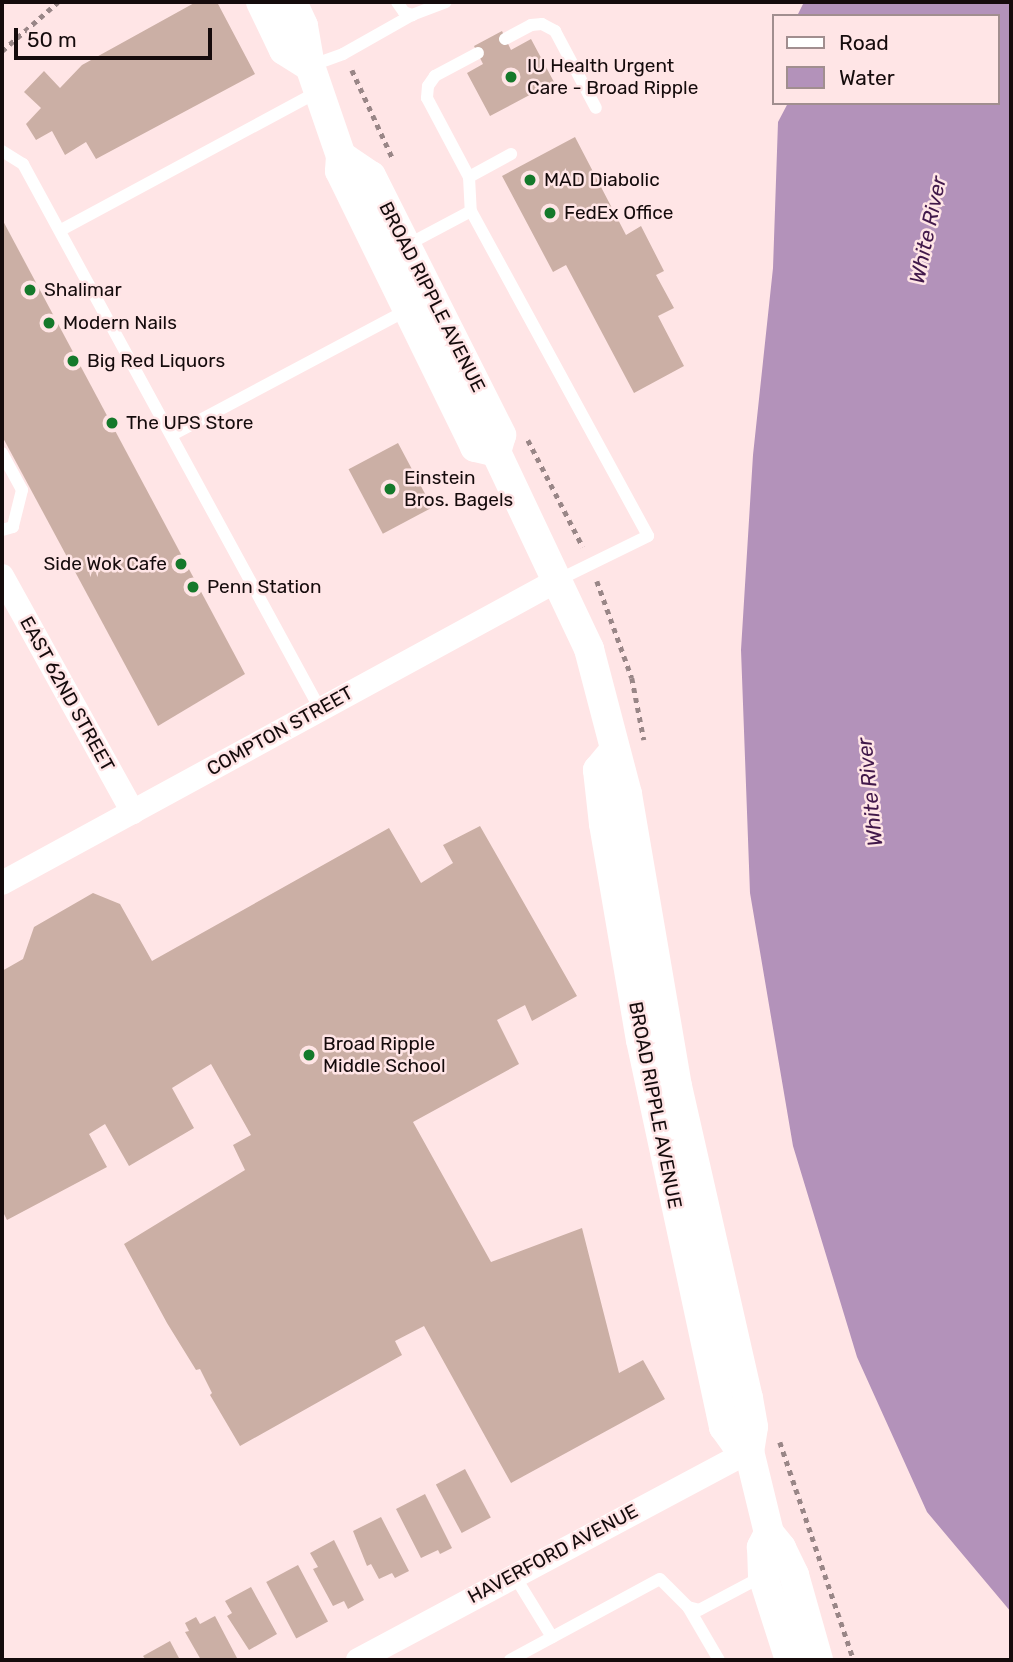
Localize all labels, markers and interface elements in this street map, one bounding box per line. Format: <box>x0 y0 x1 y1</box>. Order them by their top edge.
scale bar <box>18 14 215 58</box>
legend <box>772 14 999 105</box>
text: 50 m <box>27 27 77 52</box>
text: Road <box>839 30 889 55</box>
place label: IU Health Urgent Care - Broad Ripple <box>527 55 698 99</box>
text: Water <box>839 65 895 90</box>
marker: IU Health Urgent Care - Broad Ripple <box>501 67 521 87</box>
place label: MAD Diabolic <box>544 169 660 191</box>
marker: MAD Diabolic <box>522 172 538 188</box>
water label: White River <box>904 174 952 286</box>
street label: BROAD RIPPLE AVENUE <box>374 198 490 396</box>
place label: FedEx Office <box>564 202 673 224</box>
marker: FedEx Office <box>542 205 558 221</box>
place label: Shalimar <box>44 279 122 301</box>
marker: Shalimar <box>22 282 38 298</box>
place label: Modern Nails <box>63 312 177 334</box>
marker: Modern Nails <box>41 315 57 331</box>
place label: Big Red Liquors <box>87 350 225 372</box>
marker: Big Red Liquors <box>65 353 81 369</box>
place label: The UPS Store <box>126 412 253 434</box>
marker: The UPS Store <box>104 415 120 431</box>
place label: Einstein Bros. Bagels <box>404 467 513 511</box>
marker: Einstein Bros. Bagels <box>382 481 398 497</box>
place label: Side Wok Cafe <box>43 553 167 575</box>
marker: Side Wok Cafe <box>173 556 189 572</box>
place label: Penn Station <box>207 576 321 598</box>
marker: Penn Station <box>185 579 201 595</box>
street label: EAST 62ND STREET <box>15 612 119 776</box>
street label: COMPTON STREET <box>203 681 357 781</box>
water label: White River <box>852 736 888 848</box>
street label: BROAD RIPPLE AVENUE <box>624 999 686 1211</box>
place label: Broad Ripple Middle School <box>323 1033 446 1077</box>
marker: Broad Ripple Middle School <box>301 1047 317 1063</box>
street label: HAVERFORD AVENUE <box>464 1499 642 1609</box>

